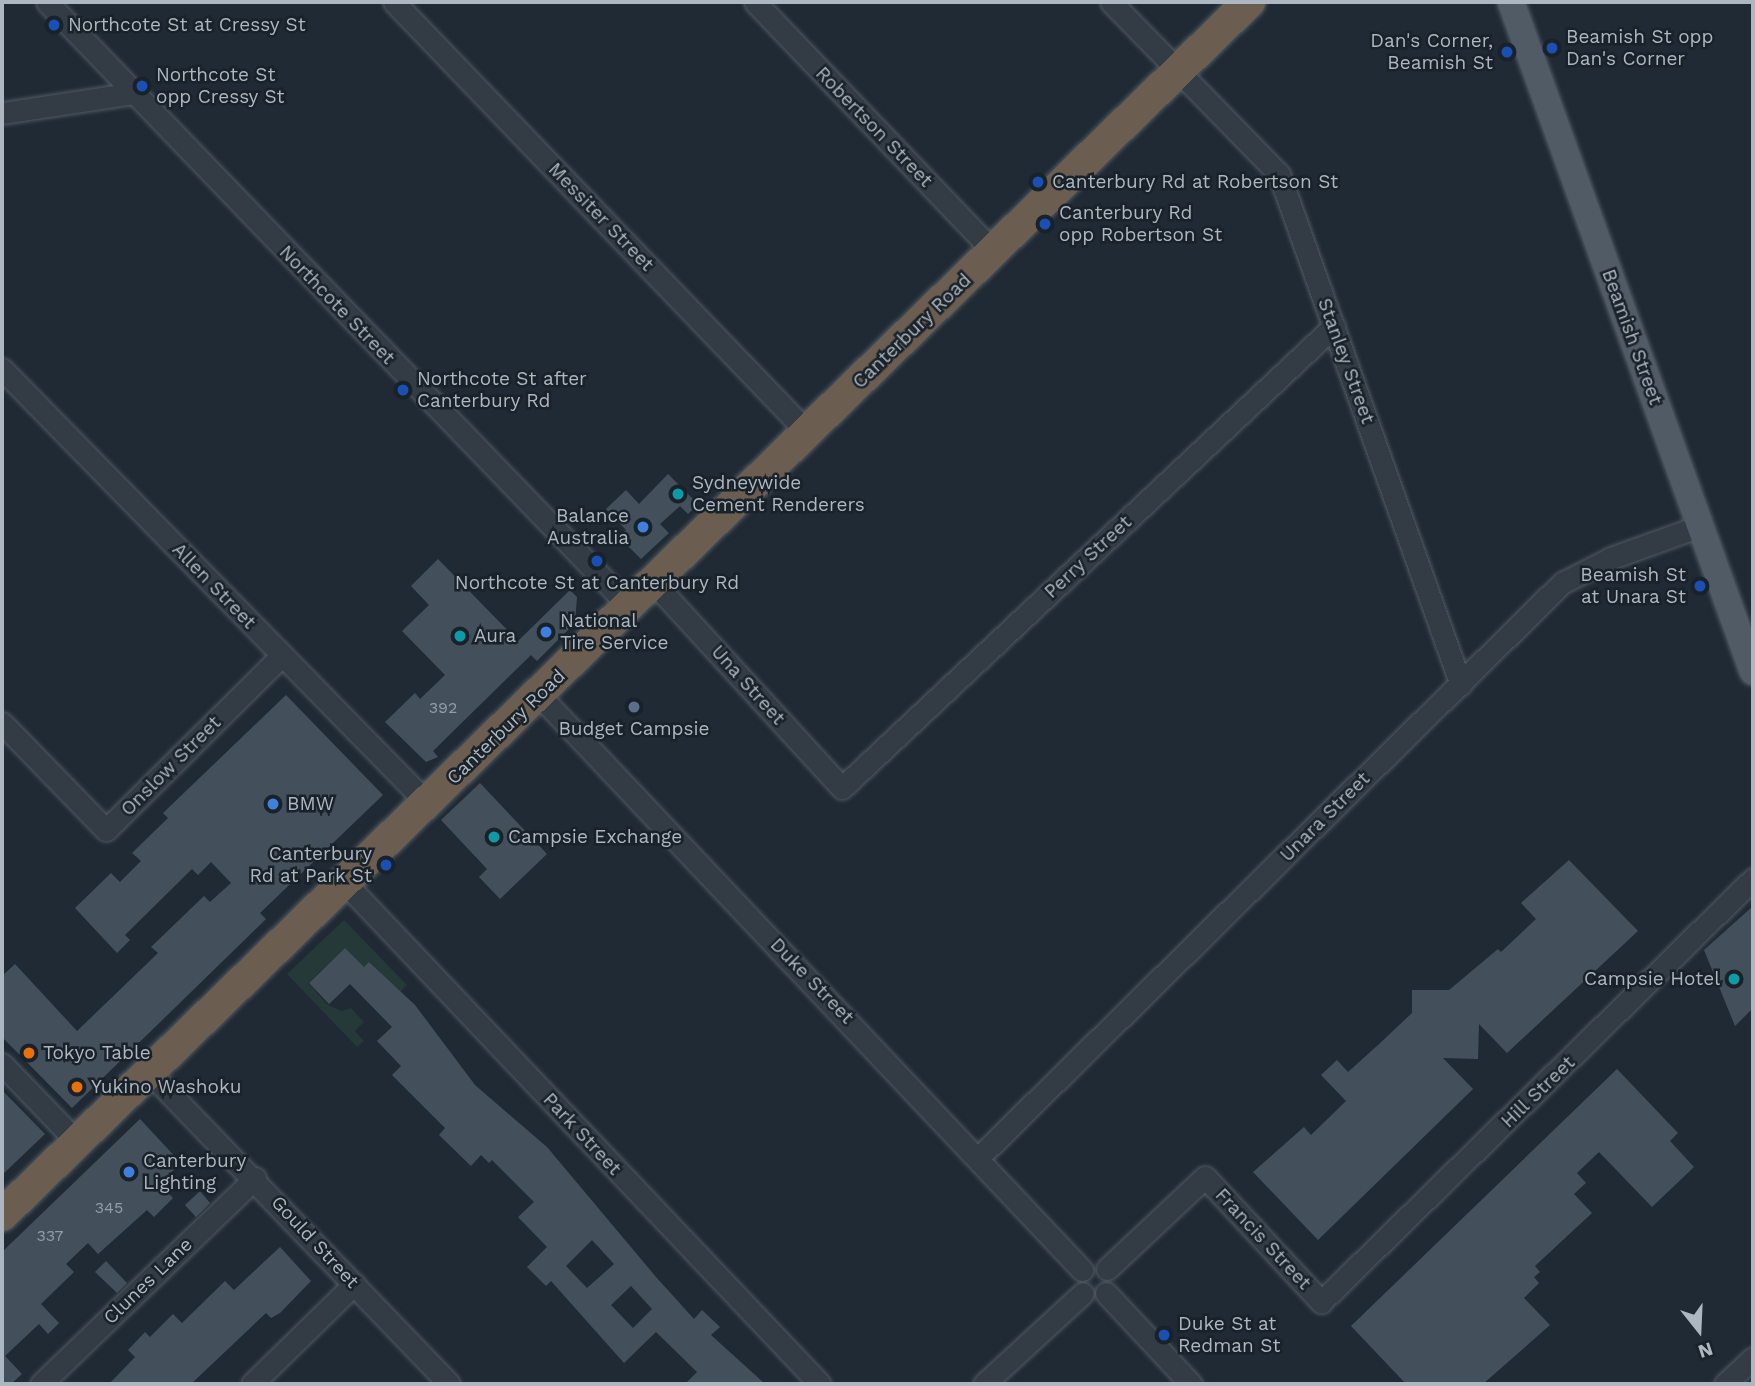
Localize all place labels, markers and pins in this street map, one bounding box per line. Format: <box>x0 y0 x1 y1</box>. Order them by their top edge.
place label: Northcote St at Cressy St <box>68 14 306 36</box>
marker: Northcote St at Cressy St <box>46 17 62 33</box>
place label: Beamish St opp Dan's Corner <box>1566 26 1713 70</box>
place label: Dan's Corner, Beamish St <box>1370 30 1493 74</box>
marker: Beamish St opp Dan's Corner <box>1544 40 1560 56</box>
marker: Dan's Corner, Beamish St <box>1499 44 1515 60</box>
place label: Northcote St opp Cressy St <box>156 64 285 108</box>
marker: Northcote St opp Cressy St <box>134 78 150 94</box>
place label: Canterbury Rd at Robertson St <box>1052 171 1339 193</box>
marker: Canterbury Rd at Robertson St <box>1030 174 1046 190</box>
place label: Canterbury Rd opp Robertson St <box>1059 202 1222 246</box>
marker: Canterbury Rd opp Robertson St <box>1037 216 1053 232</box>
place label: Northcote St after Canterbury Rd <box>417 368 587 412</box>
marker: Northcote St after Canterbury Rd <box>395 382 411 398</box>
place label: Sydneywide Cement Renderers <box>692 472 865 516</box>
marker: Sydneywide Cement Renderers <box>670 486 686 502</box>
place label: Balance Australia <box>547 505 629 549</box>
marker: Balance Australia <box>635 519 651 535</box>
marker: Northcote St at Canterbury Rd <box>589 553 605 569</box>
place label: Beamish St at Unara St <box>1580 564 1686 608</box>
place label: Northcote St at Canterbury Rd <box>455 572 739 594</box>
marker: Beamish St at Unara St <box>1692 578 1708 594</box>
place label: National Tire Service <box>560 610 669 654</box>
marker: National Tire Service <box>538 624 554 640</box>
place label: Aura <box>474 625 516 647</box>
marker: Aura <box>452 628 468 644</box>
marker: Budget Campsie <box>626 699 642 715</box>
place label: Budget Campsie <box>558 718 710 740</box>
place label: BMW <box>287 793 334 815</box>
marker: BMW <box>265 796 281 812</box>
place label: Campsie Exchange <box>508 826 682 848</box>
marker: Campsie Exchange <box>486 829 502 845</box>
place label: Canterbury Rd at Park St <box>249 843 372 887</box>
marker: Canterbury Rd at Park St <box>378 857 394 873</box>
place label: Campsie Hotel <box>1584 968 1720 990</box>
marker: Campsie Hotel <box>1726 971 1742 987</box>
place label: Tokyo Table <box>43 1042 151 1064</box>
marker: Tokyo Table <box>21 1045 37 1061</box>
place label: Yukino Washoku <box>91 1076 242 1098</box>
marker: Yukino Washoku <box>69 1079 85 1095</box>
place label: Canterbury Lighting <box>143 1150 246 1194</box>
marker: Canterbury Lighting <box>121 1164 137 1180</box>
place label: Duke St at Redman St <box>1178 1313 1280 1357</box>
marker: Duke St at Redman St <box>1156 1327 1172 1343</box>

